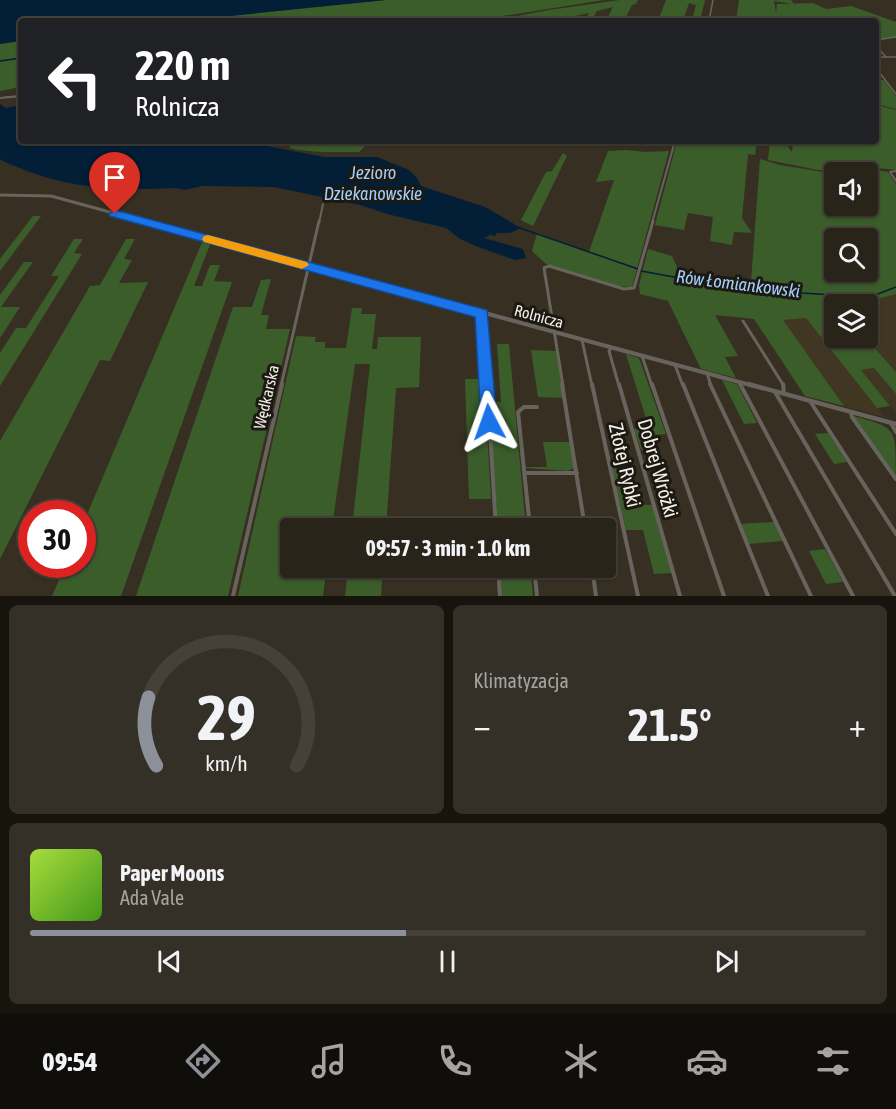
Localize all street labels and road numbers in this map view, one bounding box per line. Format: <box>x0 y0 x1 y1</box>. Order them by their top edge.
street label: Rolnicza <box>512 301 566 331</box>
street label: Wędkarska <box>250 363 283 431</box>
street label: Dobrej Wróżki <box>633 416 684 520</box>
street label: Złotej Rybki <box>605 420 646 509</box>

